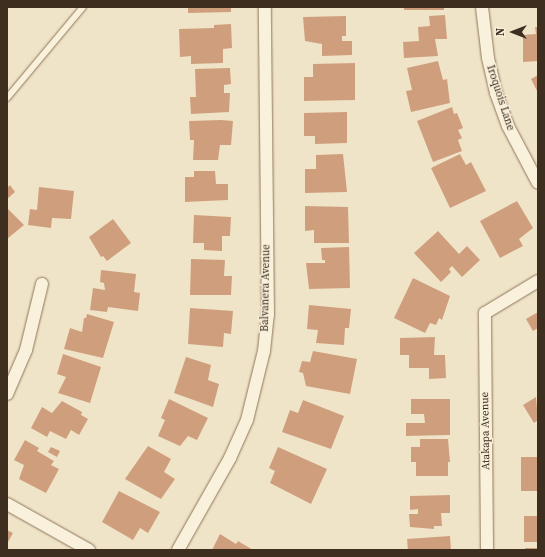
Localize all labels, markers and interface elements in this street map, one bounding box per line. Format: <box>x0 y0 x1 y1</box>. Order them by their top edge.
north arrow <box>493 12 533 52</box>
text: N <box>493 28 508 36</box>
street label: Iroquois Lane <box>483 64 517 132</box>
street label: Balvanera Avenue <box>259 244 273 332</box>
street label: Atakapa Avenue <box>479 392 493 470</box>

